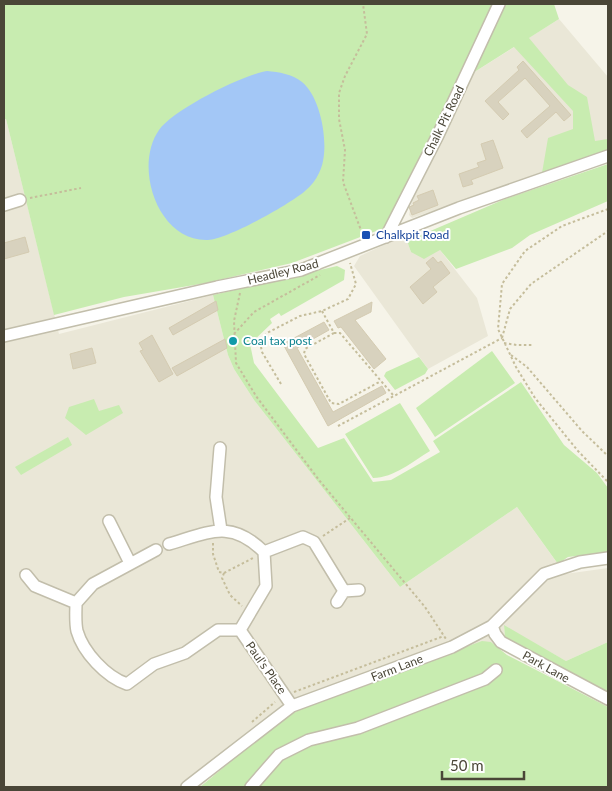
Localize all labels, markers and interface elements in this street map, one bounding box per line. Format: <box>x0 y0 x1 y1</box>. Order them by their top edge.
street label: Chalk Pit Road <box>420 83 467 159</box>
place label: Chalkpit Road <box>376 227 449 242</box>
marker: Chalkpit Road <box>360 229 372 241</box>
street label: Headley Road <box>246 255 320 288</box>
place label: Coal tax post <box>243 333 313 348</box>
marker: Coal tax post <box>227 335 239 347</box>
street label: Paul's Place <box>243 638 290 697</box>
street label: Park Lane <box>520 647 572 686</box>
street label: Farm Lane <box>369 651 425 684</box>
scale bar <box>442 748 524 780</box>
text: 50 m <box>450 756 484 774</box>

